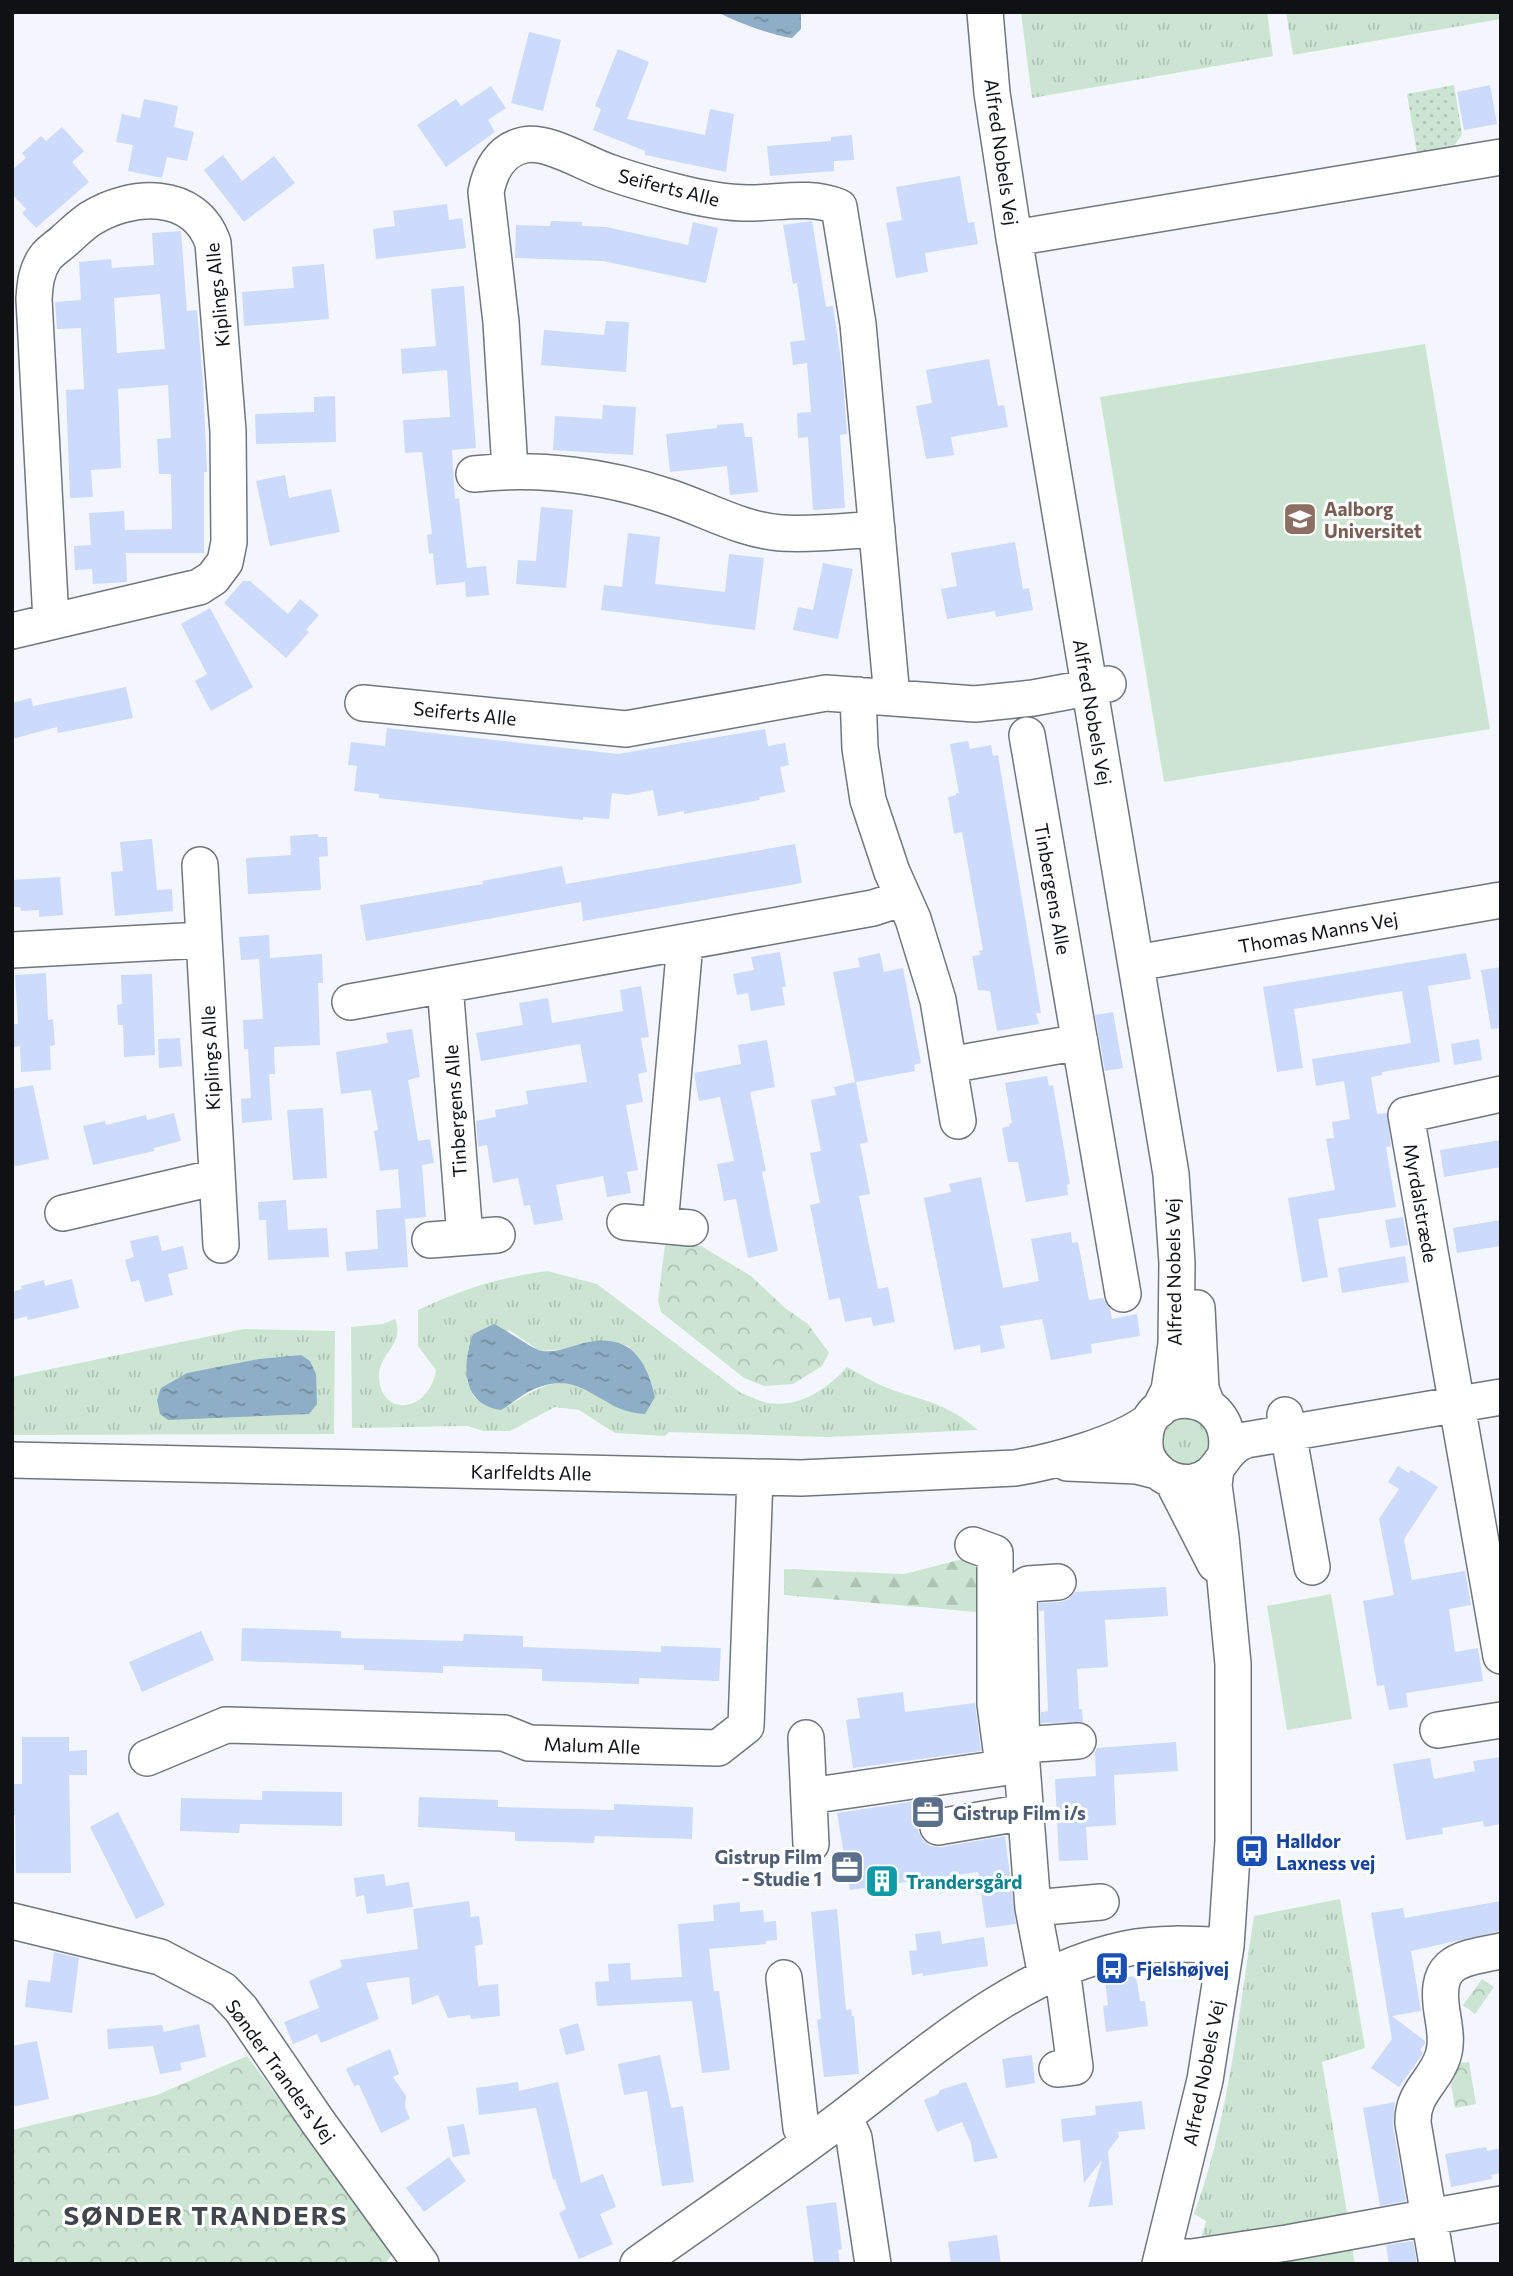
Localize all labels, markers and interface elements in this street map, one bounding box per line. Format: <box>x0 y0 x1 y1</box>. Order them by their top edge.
street label: Alfred Nobels Vej <box>980 77 1024 227</box>
street label: Seiferts Alle <box>616 163 722 211</box>
street label: Kiplings Alle <box>200 242 234 348</box>
place label: Aalborg Universitet <box>1324 497 1422 542</box>
school or university icon: Aalborg Universitet <box>1281 500 1319 538</box>
street label: Alfred Nobels Vej <box>1069 637 1117 787</box>
street label: Seiferts Alle <box>412 696 518 730</box>
street label: Tinbergens Alle <box>1030 822 1076 956</box>
street label: Thomas Manns Vej <box>1236 907 1400 957</box>
street label: Kiplings Alle <box>196 1005 224 1111</box>
street label: Tinbergens Alle <box>439 1044 471 1178</box>
street label: Myrdalstræde <box>1399 1142 1443 1264</box>
street label: Alfred Nobels Vej <box>1160 1198 1186 1346</box>
street label: Karlfeldts Alle <box>470 1459 592 1485</box>
street label: Malum Alle <box>543 1732 641 1758</box>
office icon: Gistrup Film i/s <box>909 1793 947 1831</box>
place label: Gistrup Film i/s <box>953 1801 1086 1824</box>
place label: Halldor Laxness vej <box>1276 1829 1375 1874</box>
bus stop icon: Halldor Laxness vej <box>1233 1832 1271 1870</box>
place label: Gistrup Film - Studie 1 <box>715 1845 822 1890</box>
office icon: Gistrup Film - Studie 1 <box>828 1848 866 1886</box>
building icon: Trandersgård <box>863 1862 901 1900</box>
place label: Trandersgård <box>906 1870 1022 1893</box>
bus stop icon: Fjelshøjvej <box>1093 1949 1131 1987</box>
place label: Fjelshøjvej <box>1136 1957 1229 1980</box>
street label: Sønder Tranders Vej <box>221 1995 341 2147</box>
street label: Alfred Nobels Vej <box>1178 1998 1228 2148</box>
district label: SØNDER TRANDERS <box>64 2199 348 2230</box>

